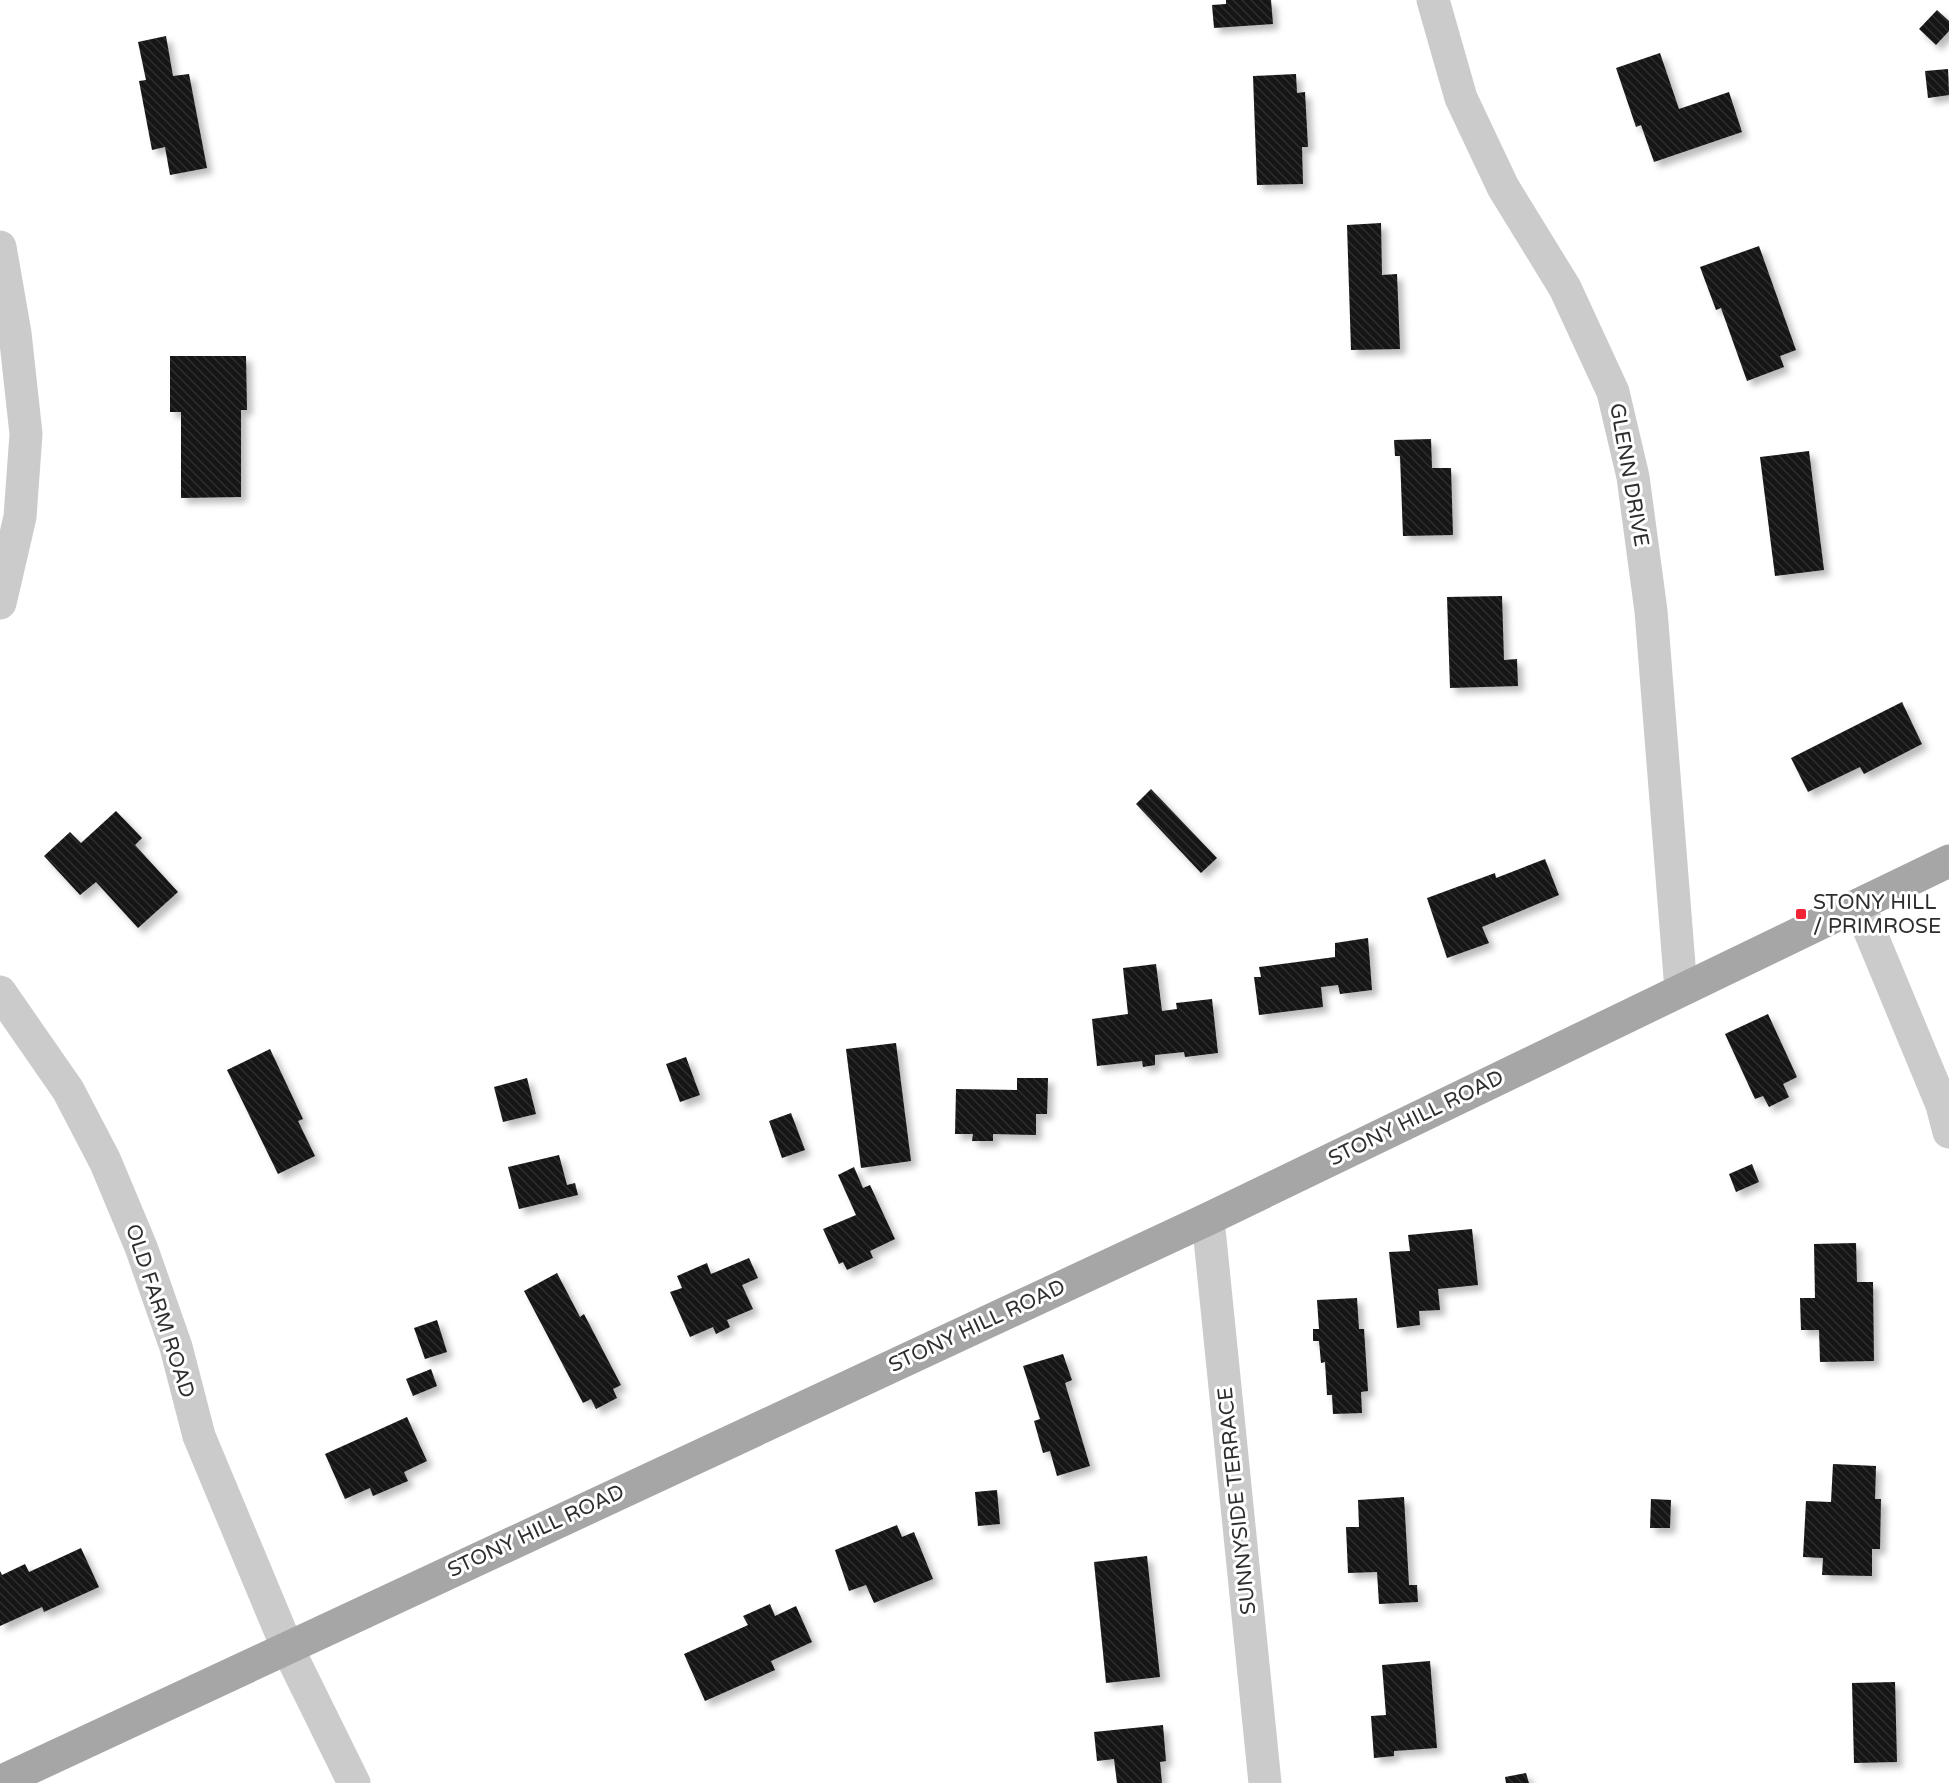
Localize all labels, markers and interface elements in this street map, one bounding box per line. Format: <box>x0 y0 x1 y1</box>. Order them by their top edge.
street label: GLENN DRIVE <box>1604 401 1654 549</box>
place label: STONY HILL / PRIMROSE <box>1813 890 1941 939</box>
marker: STONY HILL / PRIMROSE <box>1794 907 1808 921</box>
street label: STONY HILL ROAD <box>1324 1065 1508 1171</box>
street label: OLD FARM ROAD <box>120 1221 200 1401</box>
street label: STONY HILL ROAD <box>885 1274 1069 1378</box>
street label: SUNNYSIDE TERRACE <box>1213 1386 1261 1616</box>
street label: STONY HILL ROAD <box>444 1479 628 1583</box>

